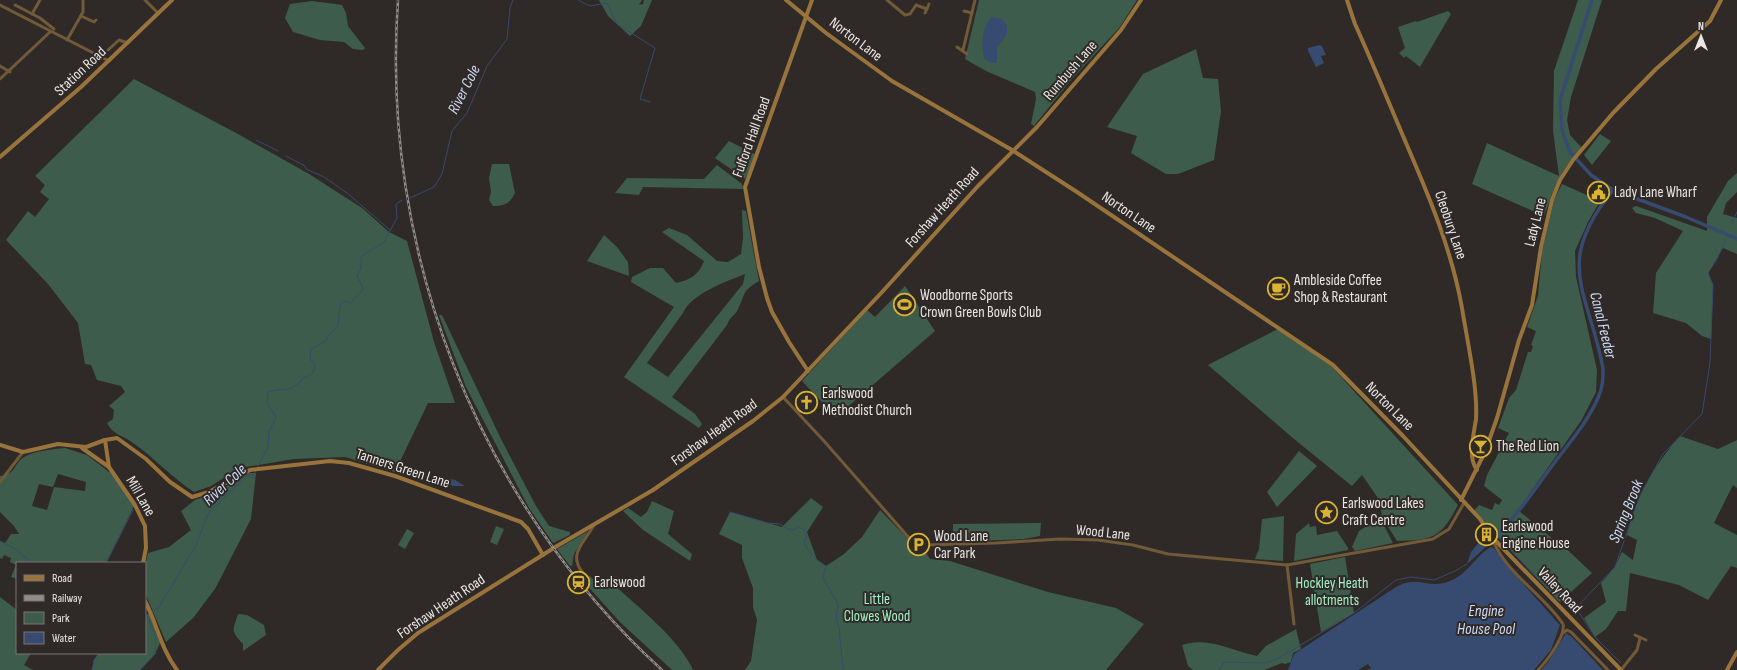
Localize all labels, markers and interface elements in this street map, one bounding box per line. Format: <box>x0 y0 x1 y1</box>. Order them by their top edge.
street label: Norton Lane <box>825 13 886 66</box>
north arrow <box>1681 16 1721 56</box>
text: N <box>1698 20 1704 33</box>
street label: Rumbush Lane <box>1039 36 1102 104</box>
street label: Station Road <box>50 43 110 100</box>
water label: River Cole <box>444 62 485 117</box>
street label: Fulford Hall Road <box>728 94 775 180</box>
street label: Forshaw Heath Road <box>901 163 984 252</box>
public building icon: Lady Lane Wharf <box>1585 179 1611 205</box>
place label: Lady Lane Wharf <box>1614 183 1697 202</box>
street label: Norton Lane <box>1098 187 1160 238</box>
street label: Cleobury Lane <box>1430 188 1471 262</box>
street label: Lady Lane <box>1520 196 1551 248</box>
place label: Ambleside Coffee Shop & Restaurant <box>1293 271 1388 307</box>
cafe icon: Ambleside Coffee Shop & Restaurant <box>1266 276 1292 302</box>
place label: Woodborne Sports Crown Green Bowls Club <box>920 286 1042 322</box>
water label: Canal Feeder <box>1585 290 1620 361</box>
sports icon: Woodborne Sports Crown Green Bowls Club <box>891 291 917 317</box>
street label: Norton Lane <box>1361 378 1418 435</box>
place label: Earlswood Methodist Church <box>822 384 912 420</box>
church icon: Earlswood Methodist Church <box>794 389 820 415</box>
street label: Forshaw Heath Road <box>667 395 761 470</box>
bar icon: The Red Lion <box>1467 433 1493 459</box>
place label: The Red Lion <box>1496 437 1559 456</box>
street label: Tanners Green Lane <box>353 444 452 493</box>
water label: River Cole <box>199 460 251 510</box>
street label: Mill Lane <box>121 473 160 520</box>
water label: Spring Brook <box>1605 476 1648 546</box>
place label: Earlswood Lakes Craft Centre <box>1342 494 1424 530</box>
place icon: Earlswood Lakes Craft Centre <box>1314 499 1340 525</box>
place label: Earlswood Engine House <box>1502 517 1570 553</box>
street label: Wood Lane <box>1075 520 1131 545</box>
building icon: Earlswood Engine House <box>1473 522 1499 548</box>
place label: Wood Lane Car Park <box>934 527 988 563</box>
parking icon: Wood Lane Car Park <box>906 532 932 558</box>
legend <box>16 562 146 654</box>
street label: Valley Road <box>1533 563 1586 618</box>
station icon: Earlswood <box>565 569 591 595</box>
street label: Forshaw Heath Road <box>394 570 489 643</box>
text: Road <box>52 571 72 586</box>
place label: Earlswood <box>594 573 645 592</box>
park label: Hockley Heath allotments <box>1296 574 1368 610</box>
park label: Little Clowes Wood <box>844 590 910 626</box>
text: Railway <box>52 591 83 606</box>
water label: Engine House Pool <box>1457 602 1516 639</box>
text: Park <box>52 611 70 626</box>
text: Water <box>52 631 76 646</box>

